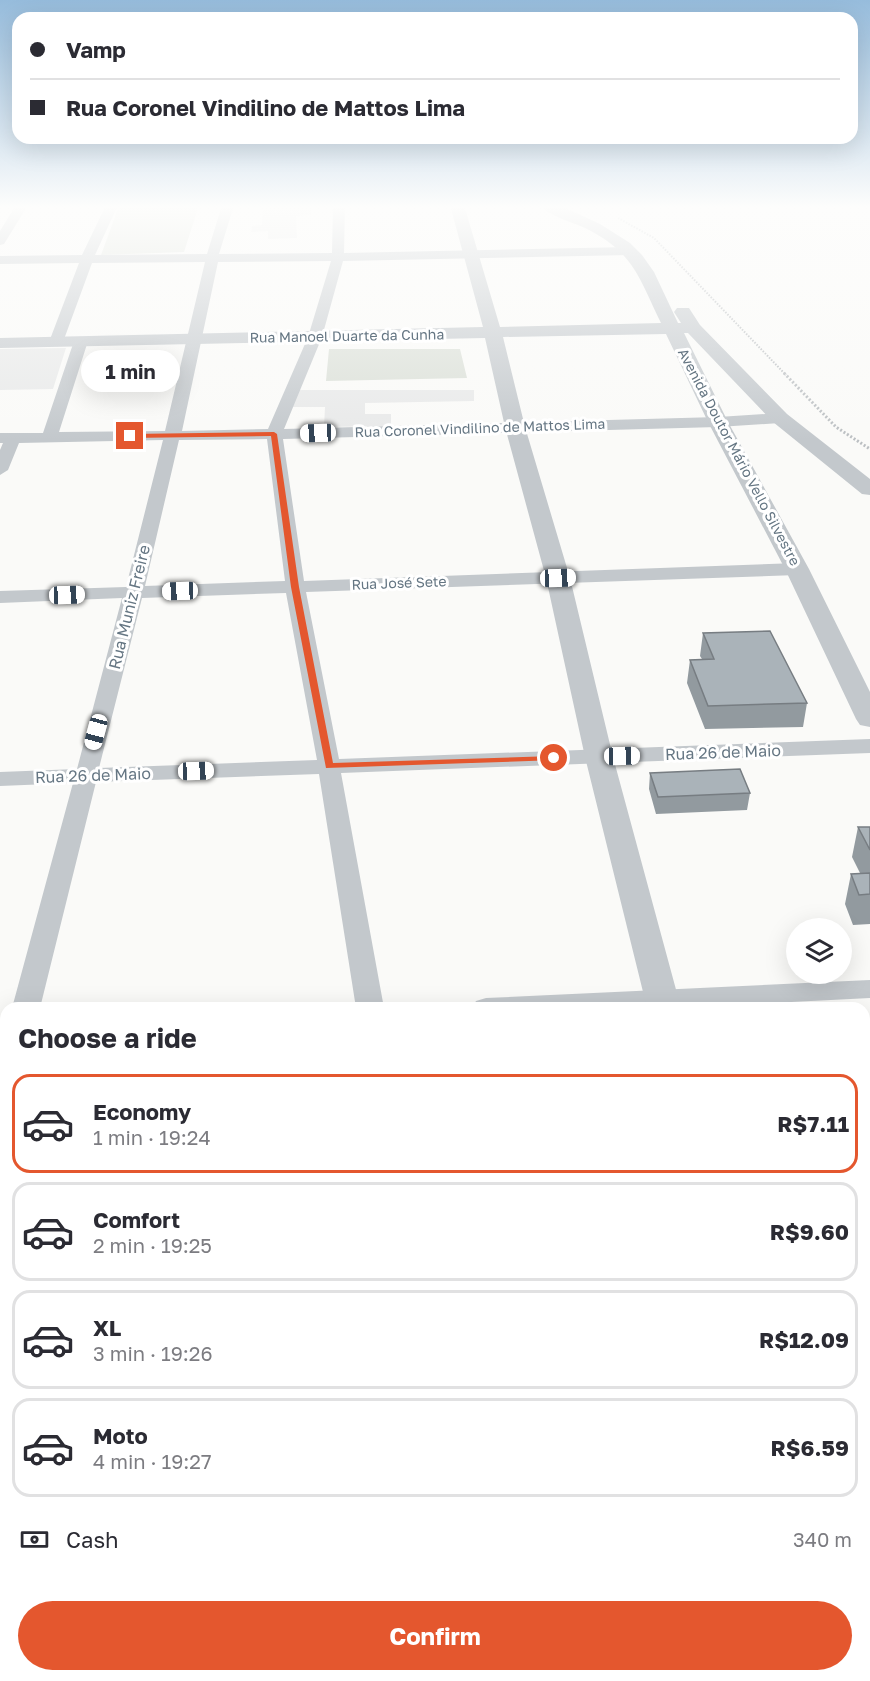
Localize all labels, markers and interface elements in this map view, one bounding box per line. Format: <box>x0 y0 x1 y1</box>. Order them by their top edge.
text: Vamp <box>66 36 126 63</box>
text: Rua Coronel Vindilino de Mattos Lima <box>66 94 465 121</box>
street label: Rua Manoel Duarte da Cunha <box>250 325 444 346</box>
street label: Avenida Doutor Mário Vello Silvestre <box>675 345 804 568</box>
callout: 1 min <box>80 349 180 391</box>
text: 1 min <box>105 359 156 383</box>
street label: Rua Coronel Vindilino de Mattos Lima <box>354 415 606 440</box>
route end <box>116 422 143 449</box>
car <box>300 423 336 443</box>
street label: Rua Muniz Freire <box>104 543 154 671</box>
car <box>540 568 576 588</box>
street label: Rua José Sete <box>351 572 447 593</box>
car <box>162 581 198 601</box>
car <box>49 585 85 605</box>
car <box>83 712 109 752</box>
street label: Rua 26 de Maio <box>665 740 781 764</box>
route start <box>540 744 567 771</box>
car <box>604 747 640 765</box>
car <box>178 761 214 781</box>
street label: Rua 26 de Maio <box>35 763 151 787</box>
map controls <box>786 918 852 984</box>
button: layers <box>786 918 852 984</box>
text: Choose a ride <box>18 1022 197 1054</box>
icon: car <box>21 1097 75 1151</box>
text: Economy <box>93 1098 191 1125</box>
text: R$7.11 <box>777 1110 849 1137</box>
text: 1 min · 19:24 <box>93 1125 211 1149</box>
icon: car <box>21 1205 75 1259</box>
text: Comfort <box>93 1206 180 1233</box>
text: R$9.60 <box>770 1218 849 1245</box>
text: 2 min · 19:25 <box>93 1233 212 1257</box>
icon: car <box>21 1313 75 1367</box>
text: XL <box>93 1314 121 1341</box>
text: R$12.09 <box>759 1326 849 1353</box>
text: 3 min · 19:26 <box>93 1341 213 1365</box>
icon: car <box>21 1421 75 1475</box>
text: Moto <box>93 1422 148 1449</box>
text: R$6.59 <box>771 1434 849 1461</box>
text: 4 min · 19:27 <box>93 1449 212 1473</box>
icon: cash <box>18 1523 51 1556</box>
text: Cash <box>66 1526 119 1553</box>
text: 340 m <box>793 1527 852 1551</box>
button: Confirm <box>18 1601 852 1670</box>

